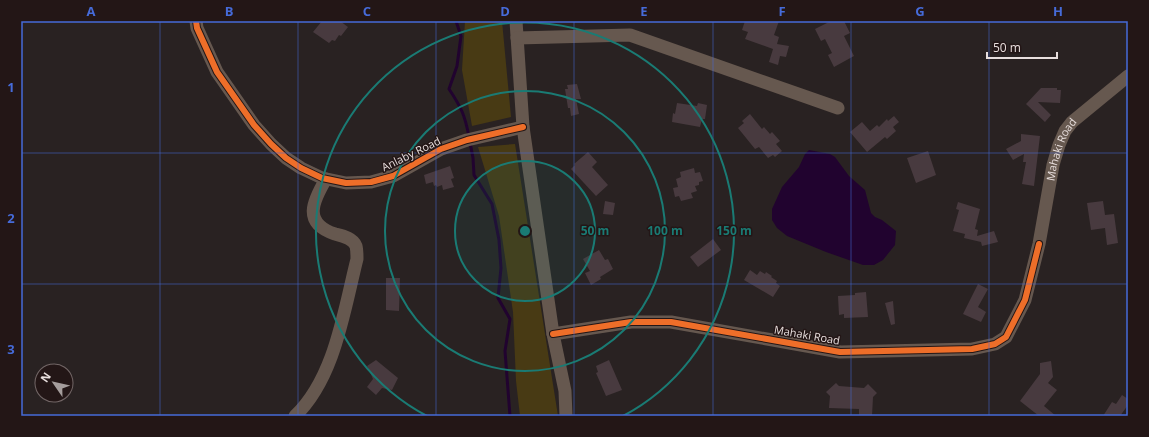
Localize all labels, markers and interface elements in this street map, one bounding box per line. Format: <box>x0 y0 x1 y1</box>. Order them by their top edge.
text: A <box>87 2 96 20</box>
text: B <box>225 2 234 20</box>
text: C <box>363 2 371 20</box>
text: D <box>500 2 510 20</box>
text: E <box>640 2 648 20</box>
text: F <box>778 2 786 20</box>
text: G <box>915 2 925 20</box>
text: H <box>1053 2 1063 20</box>
scale bar <box>987 34 1057 60</box>
text: 50 m <box>993 39 1021 56</box>
text: 1 <box>7 78 15 96</box>
street label: Mahaki Road <box>1042 115 1079 182</box>
street label: Anlaby Road <box>379 133 443 174</box>
text: 2 <box>7 209 15 227</box>
text: 50 m <box>581 222 609 239</box>
text: 100 m <box>647 222 683 239</box>
text: 150 m <box>716 222 752 239</box>
centre of rings <box>518 224 532 238</box>
street label: Mahaki Road <box>773 321 841 348</box>
text: 3 <box>7 340 15 358</box>
north arrow <box>34 363 74 403</box>
text: N <box>37 369 54 385</box>

